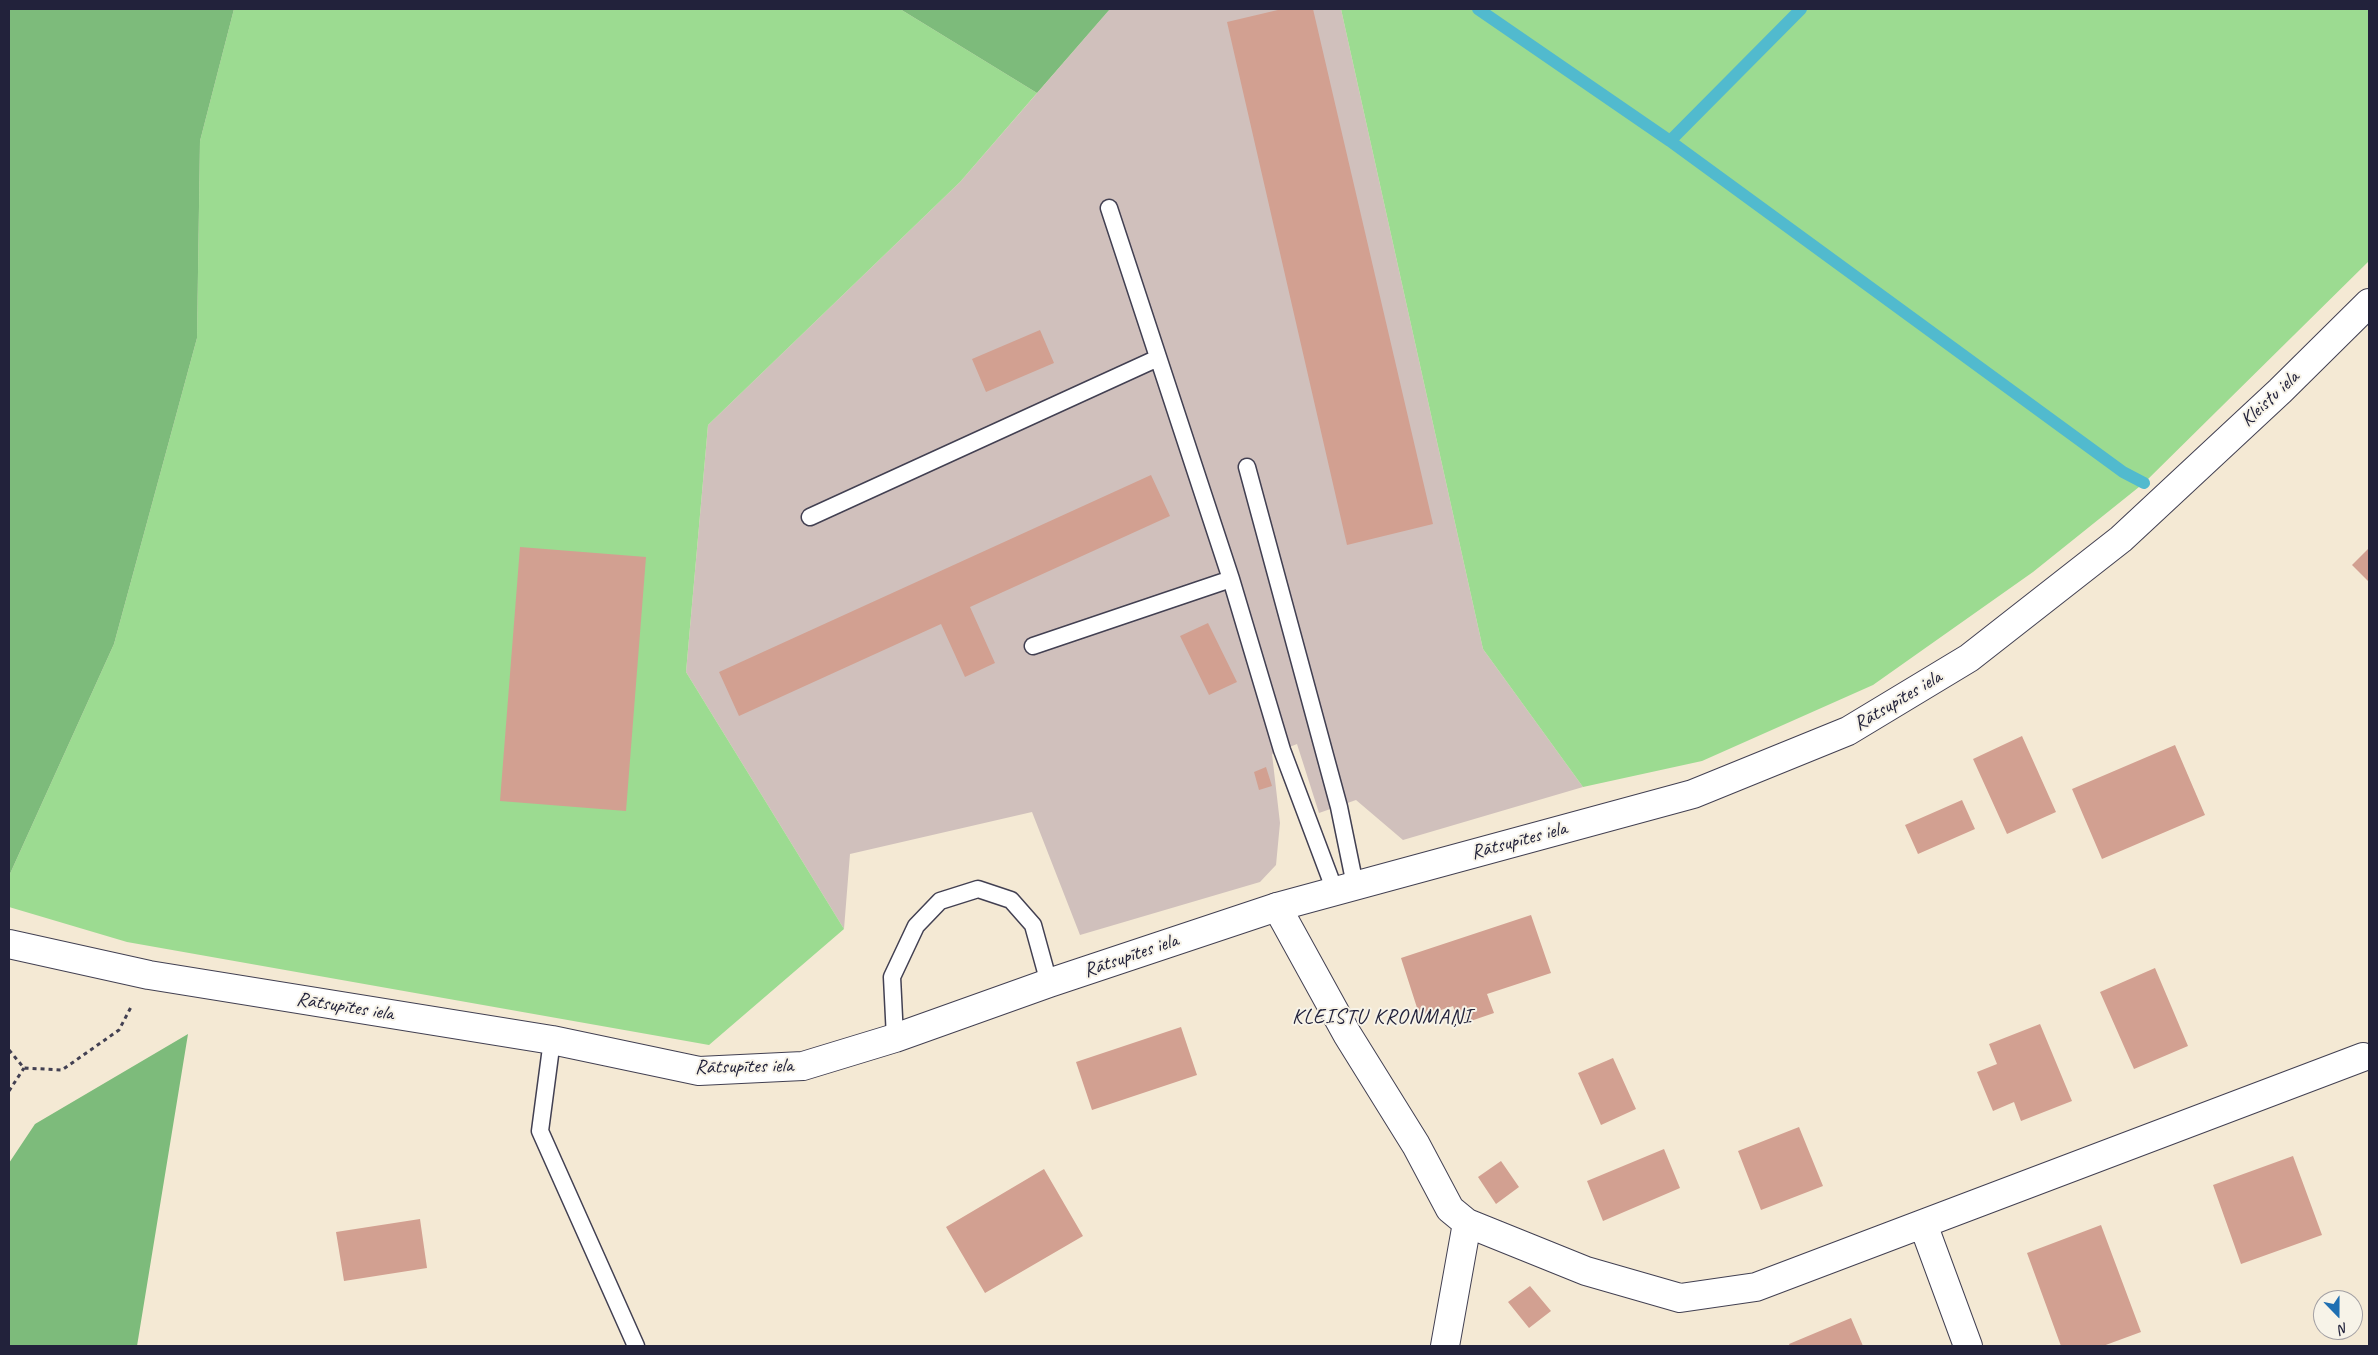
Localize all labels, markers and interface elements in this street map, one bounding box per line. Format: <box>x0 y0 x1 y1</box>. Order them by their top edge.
street label: Kleistu iela <box>2236 366 2304 432</box>
street label: Rātsupītes iela <box>1850 665 1946 737</box>
street label: Rātsupītes iela <box>1468 817 1570 865</box>
street label: Rātsupītes iela <box>1081 929 1181 983</box>
street label: Rātsupītes iela <box>295 987 395 1027</box>
district label: KLEISTU KRONMAŅI <box>1291 1004 1473 1030</box>
street label: Rātsupītes iela <box>695 1054 793 1080</box>
north arrow <box>2313 1290 2363 1340</box>
text: N <box>2336 1319 2351 1338</box>

